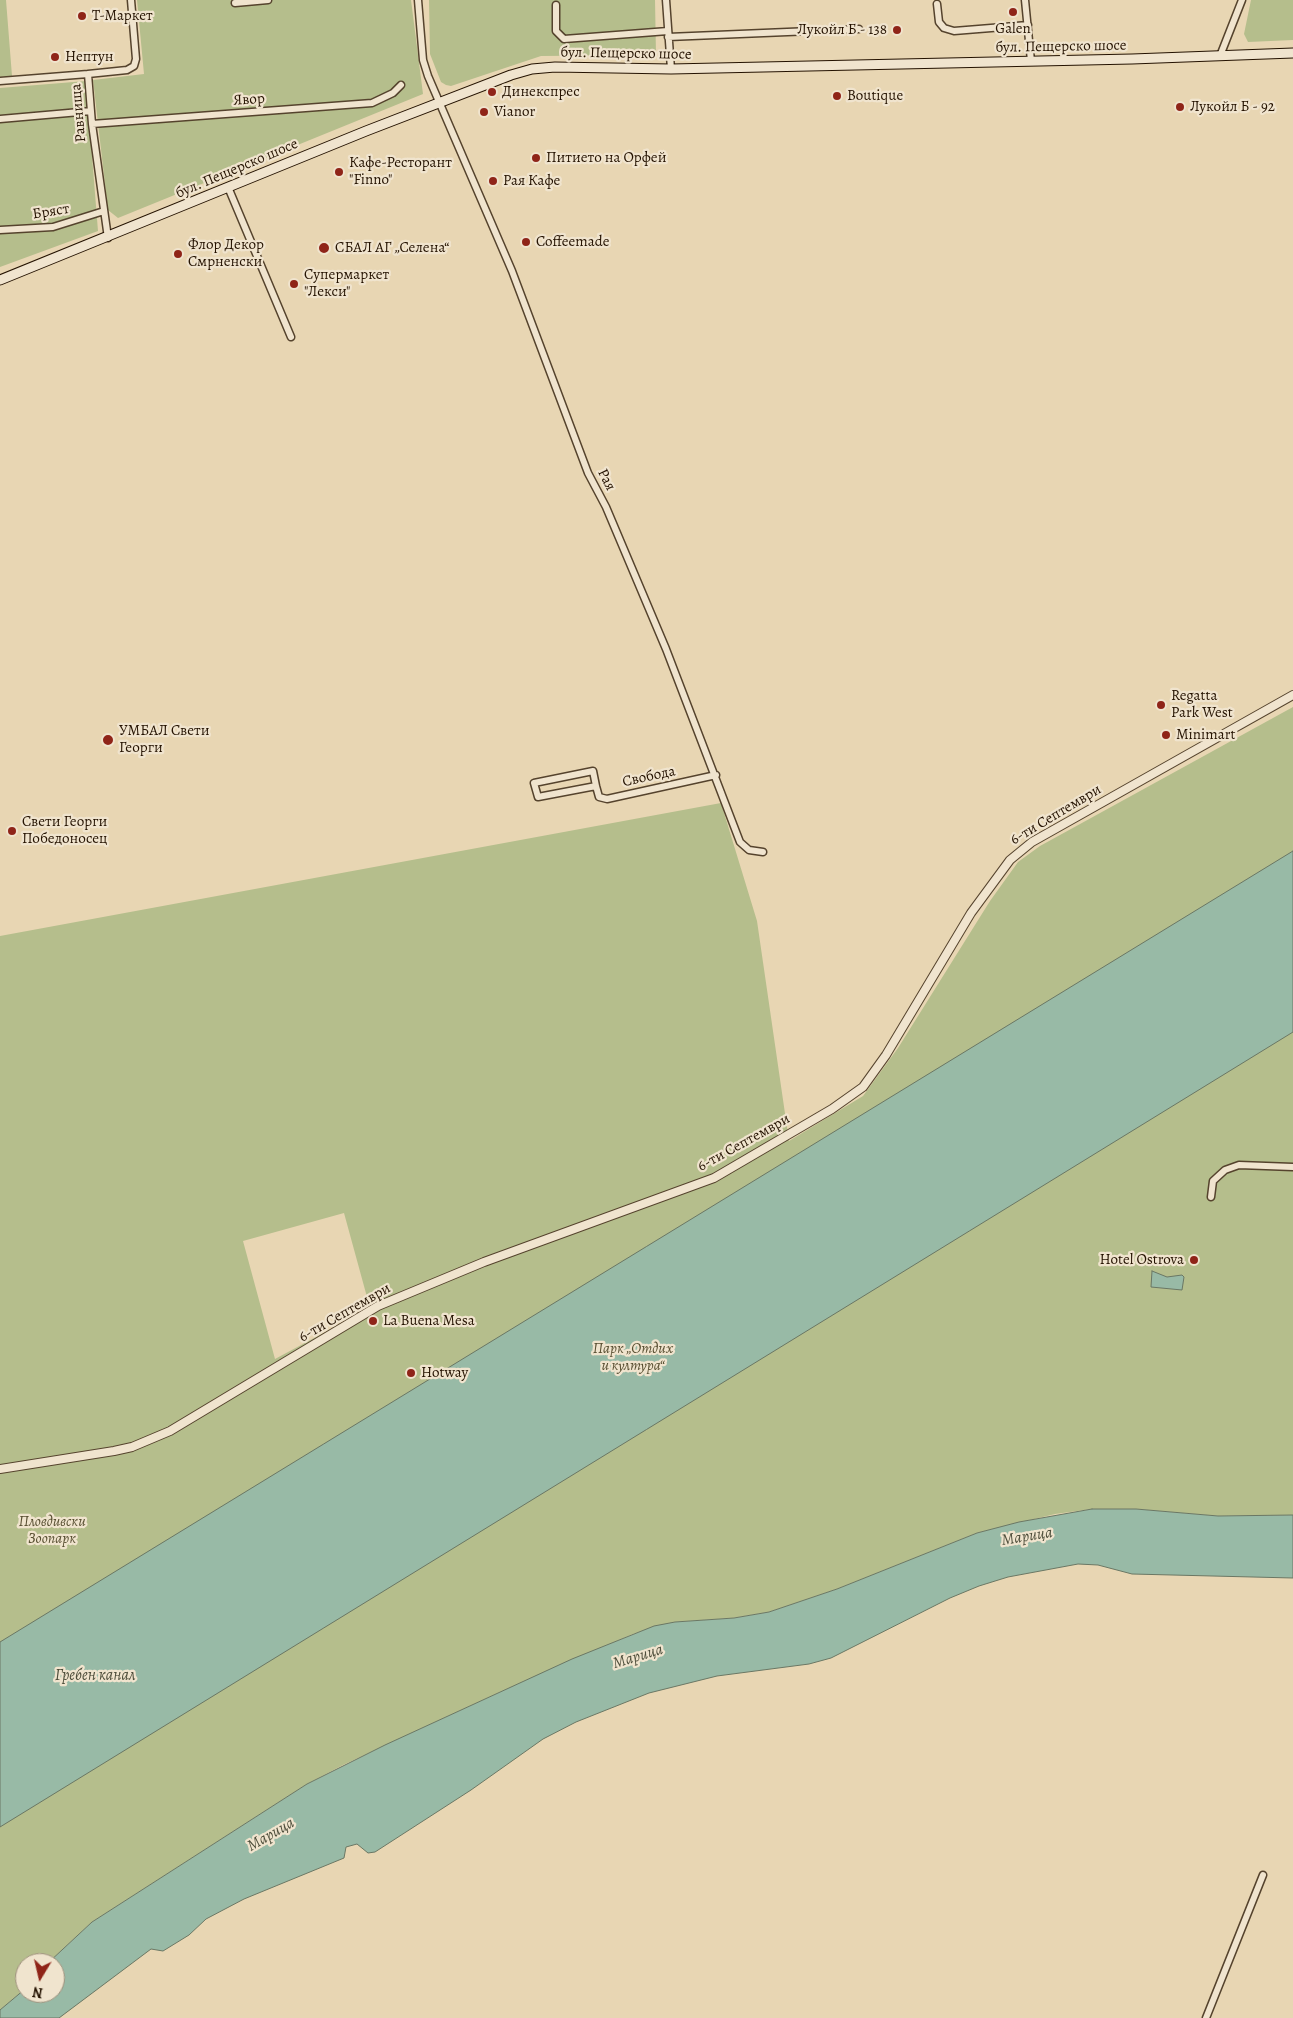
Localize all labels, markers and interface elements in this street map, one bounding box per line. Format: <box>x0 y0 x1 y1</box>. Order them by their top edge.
marker: Galen <box>1007 6 1019 18</box>
place label: Т-Маркет <box>92 7 153 25</box>
marker: Т-Маркет <box>76 10 88 22</box>
place label: Galen <box>995 20 1031 38</box>
place label: Лукойл Б - 138 <box>797 21 887 39</box>
marker: Лукойл Б - 138 <box>891 24 903 36</box>
street label: бул. Пещерско шосе <box>995 37 1127 57</box>
street label: бул. Пещерско шосе <box>560 44 692 64</box>
place label: Нептун <box>65 48 114 66</box>
marker: Нептун <box>49 51 61 63</box>
street label: Равнища <box>67 83 91 143</box>
place label: Динекспрес <box>502 83 580 101</box>
marker: Динекспрес <box>486 86 498 98</box>
place label: Boutique <box>847 87 903 105</box>
street label: Явор <box>233 90 265 110</box>
marker: Boutique <box>831 90 843 102</box>
place label: Лукойл Б - 92 <box>1190 98 1275 116</box>
marker: Лукойл Б - 92 <box>1174 101 1186 113</box>
place label: Vianor <box>494 103 535 121</box>
marker: Vianor <box>478 106 490 118</box>
street label: бул. Пещерско шосе <box>173 135 301 203</box>
place label: Питието на Орфей <box>546 149 666 167</box>
marker: Питието на Орфей <box>530 152 542 164</box>
place label: Кафе-Ресторант "Finno" <box>349 154 452 189</box>
marker: Кафе-Ресторант "Finno" <box>333 166 345 178</box>
place label: Рая Кафе <box>503 172 560 190</box>
marker: Рая Кафе <box>487 175 499 187</box>
street label: Бряст <box>31 200 71 224</box>
place label: Coffeemade <box>536 233 609 251</box>
place label: Флор Декор Смрненски <box>188 236 264 271</box>
marker: Coffeemade <box>520 236 532 248</box>
place label: СБАЛ АГ „Селена“ <box>335 239 449 257</box>
marker: СБАЛ АГ „Селена“ <box>317 241 331 255</box>
marker: Флор Декор Смрненски <box>172 248 184 260</box>
place label: Супермаркет "Лекси" <box>304 266 389 301</box>
marker: Супермаркет "Лекси" <box>288 278 300 290</box>
street label: Рая <box>593 466 619 494</box>
place label: Regatta Park West <box>1171 687 1233 722</box>
marker: Regatta Park West <box>1155 699 1167 711</box>
place label: УМБАЛ Свети Георги <box>119 722 209 757</box>
place label: Minimart <box>1176 726 1235 744</box>
marker: Minimart <box>1160 729 1172 741</box>
marker: УМБАЛ Свети Георги <box>101 733 115 747</box>
street label: Свобода <box>621 763 677 791</box>
street label: 6-ти Септември <box>1007 781 1105 849</box>
place label: Свети Георги Победоносец <box>22 813 107 848</box>
marker: Свети Георги Победоносец <box>6 825 18 837</box>
street label: 6-ти Септември <box>695 1110 793 1176</box>
place label: Hotel Ostrova <box>1100 1251 1184 1269</box>
marker: Hotel Ostrova <box>1188 1254 1200 1266</box>
street label: 6-ти Септември <box>296 1279 394 1347</box>
place label: La Buena Mesa <box>383 1312 475 1330</box>
marker: La Buena Mesa <box>367 1315 379 1327</box>
park label: Парк „Отдих и култура“ <box>593 1340 673 1375</box>
place label: Hotway <box>421 1364 468 1382</box>
marker: Hotway <box>405 1367 417 1379</box>
park label: Пловдивски Зоопарк <box>18 1513 86 1548</box>
water label: Марица <box>1000 1523 1054 1551</box>
water label: Марица <box>611 1640 665 1674</box>
water label: Гребен канал <box>55 1666 135 1686</box>
water label: Марица <box>244 1814 298 1856</box>
north arrow <box>15 1953 65 2003</box>
text: N <box>31 1982 44 2003</box>

